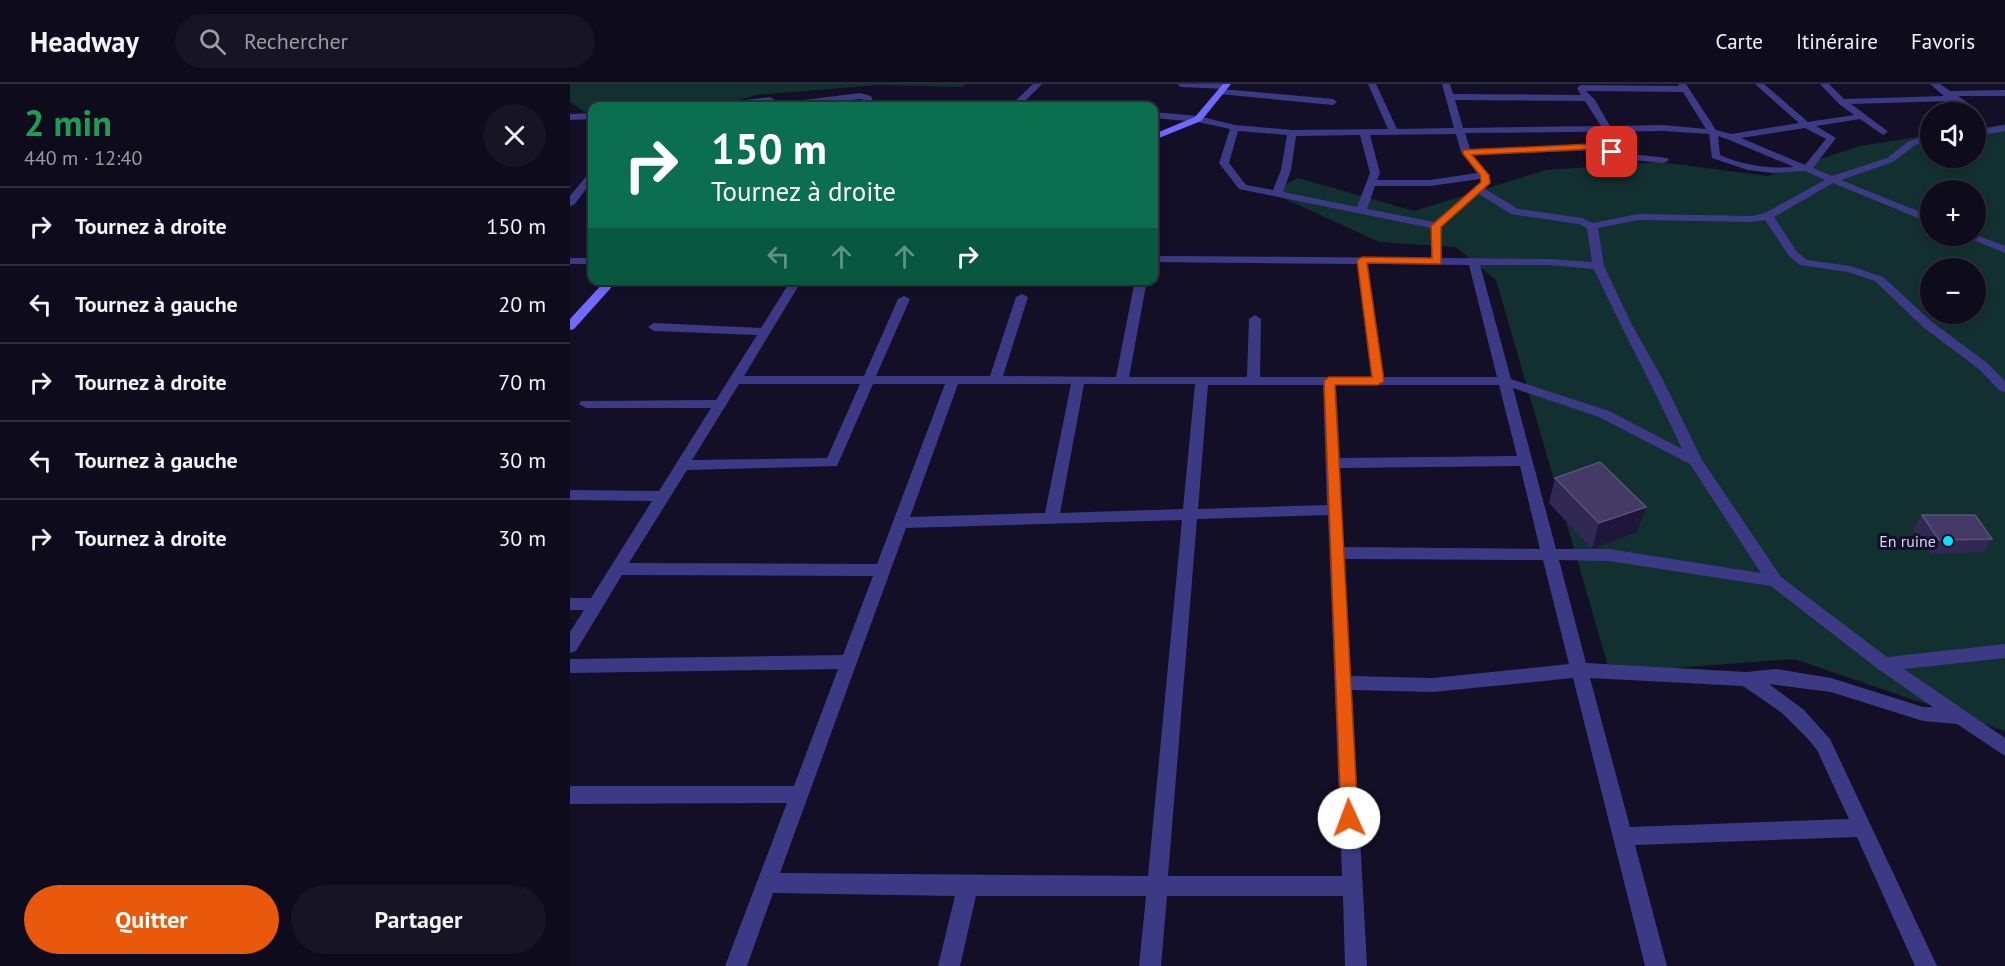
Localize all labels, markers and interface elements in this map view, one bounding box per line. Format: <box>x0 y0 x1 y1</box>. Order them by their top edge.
search box <box>175 14 595 68</box>
text: Headway <box>30 23 139 60</box>
icon: search <box>196 25 229 58</box>
text: Rechercher <box>244 27 348 55</box>
text: Carte <box>1716 28 1763 55</box>
text: Itinéraire <box>1796 28 1878 55</box>
text: Favoris <box>1911 28 1975 55</box>
text: 2 min <box>24 99 112 146</box>
map controls <box>1920 102 1986 324</box>
button: sound <box>1920 102 1986 168</box>
button: close <box>483 104 546 167</box>
text: 150 m <box>711 121 827 176</box>
icon: right <box>612 126 690 204</box>
pin <box>1586 126 1637 177</box>
icon: arrive <box>1595 135 1628 168</box>
text: 440 m · 12:40 <box>24 145 142 171</box>
text: Tournez à droite <box>711 174 896 208</box>
button: + <box>1920 180 1986 246</box>
icon: right <box>24 210 57 243</box>
text: Tournez à droite <box>75 212 227 240</box>
text: 150 m <box>486 212 546 240</box>
icon: left <box>762 240 795 273</box>
icon: ahead <box>825 240 858 273</box>
icon: ahead <box>888 240 921 273</box>
icon: right <box>951 240 984 273</box>
button: − <box>1920 258 1986 324</box>
icon: left <box>24 288 57 321</box>
text: Tournez à gauche <box>75 290 238 318</box>
text: 20 m <box>498 290 546 318</box>
icon: right <box>24 366 57 399</box>
text: Tournez à droite <box>75 368 227 396</box>
text: 70 m <box>498 368 546 396</box>
icon: left <box>24 444 57 477</box>
text: Tournez à gauche <box>75 446 238 474</box>
text: 30 m <box>498 446 546 474</box>
icon: right <box>24 522 57 555</box>
text: Tournez à droite <box>75 524 227 552</box>
text: 30 m <box>498 524 546 552</box>
place label: En ruine <box>1879 531 1936 551</box>
marker: En ruine <box>1941 534 1955 548</box>
position arrow <box>1317 786 1381 850</box>
button: Quitter <box>24 885 279 954</box>
button: Partager <box>291 885 546 954</box>

